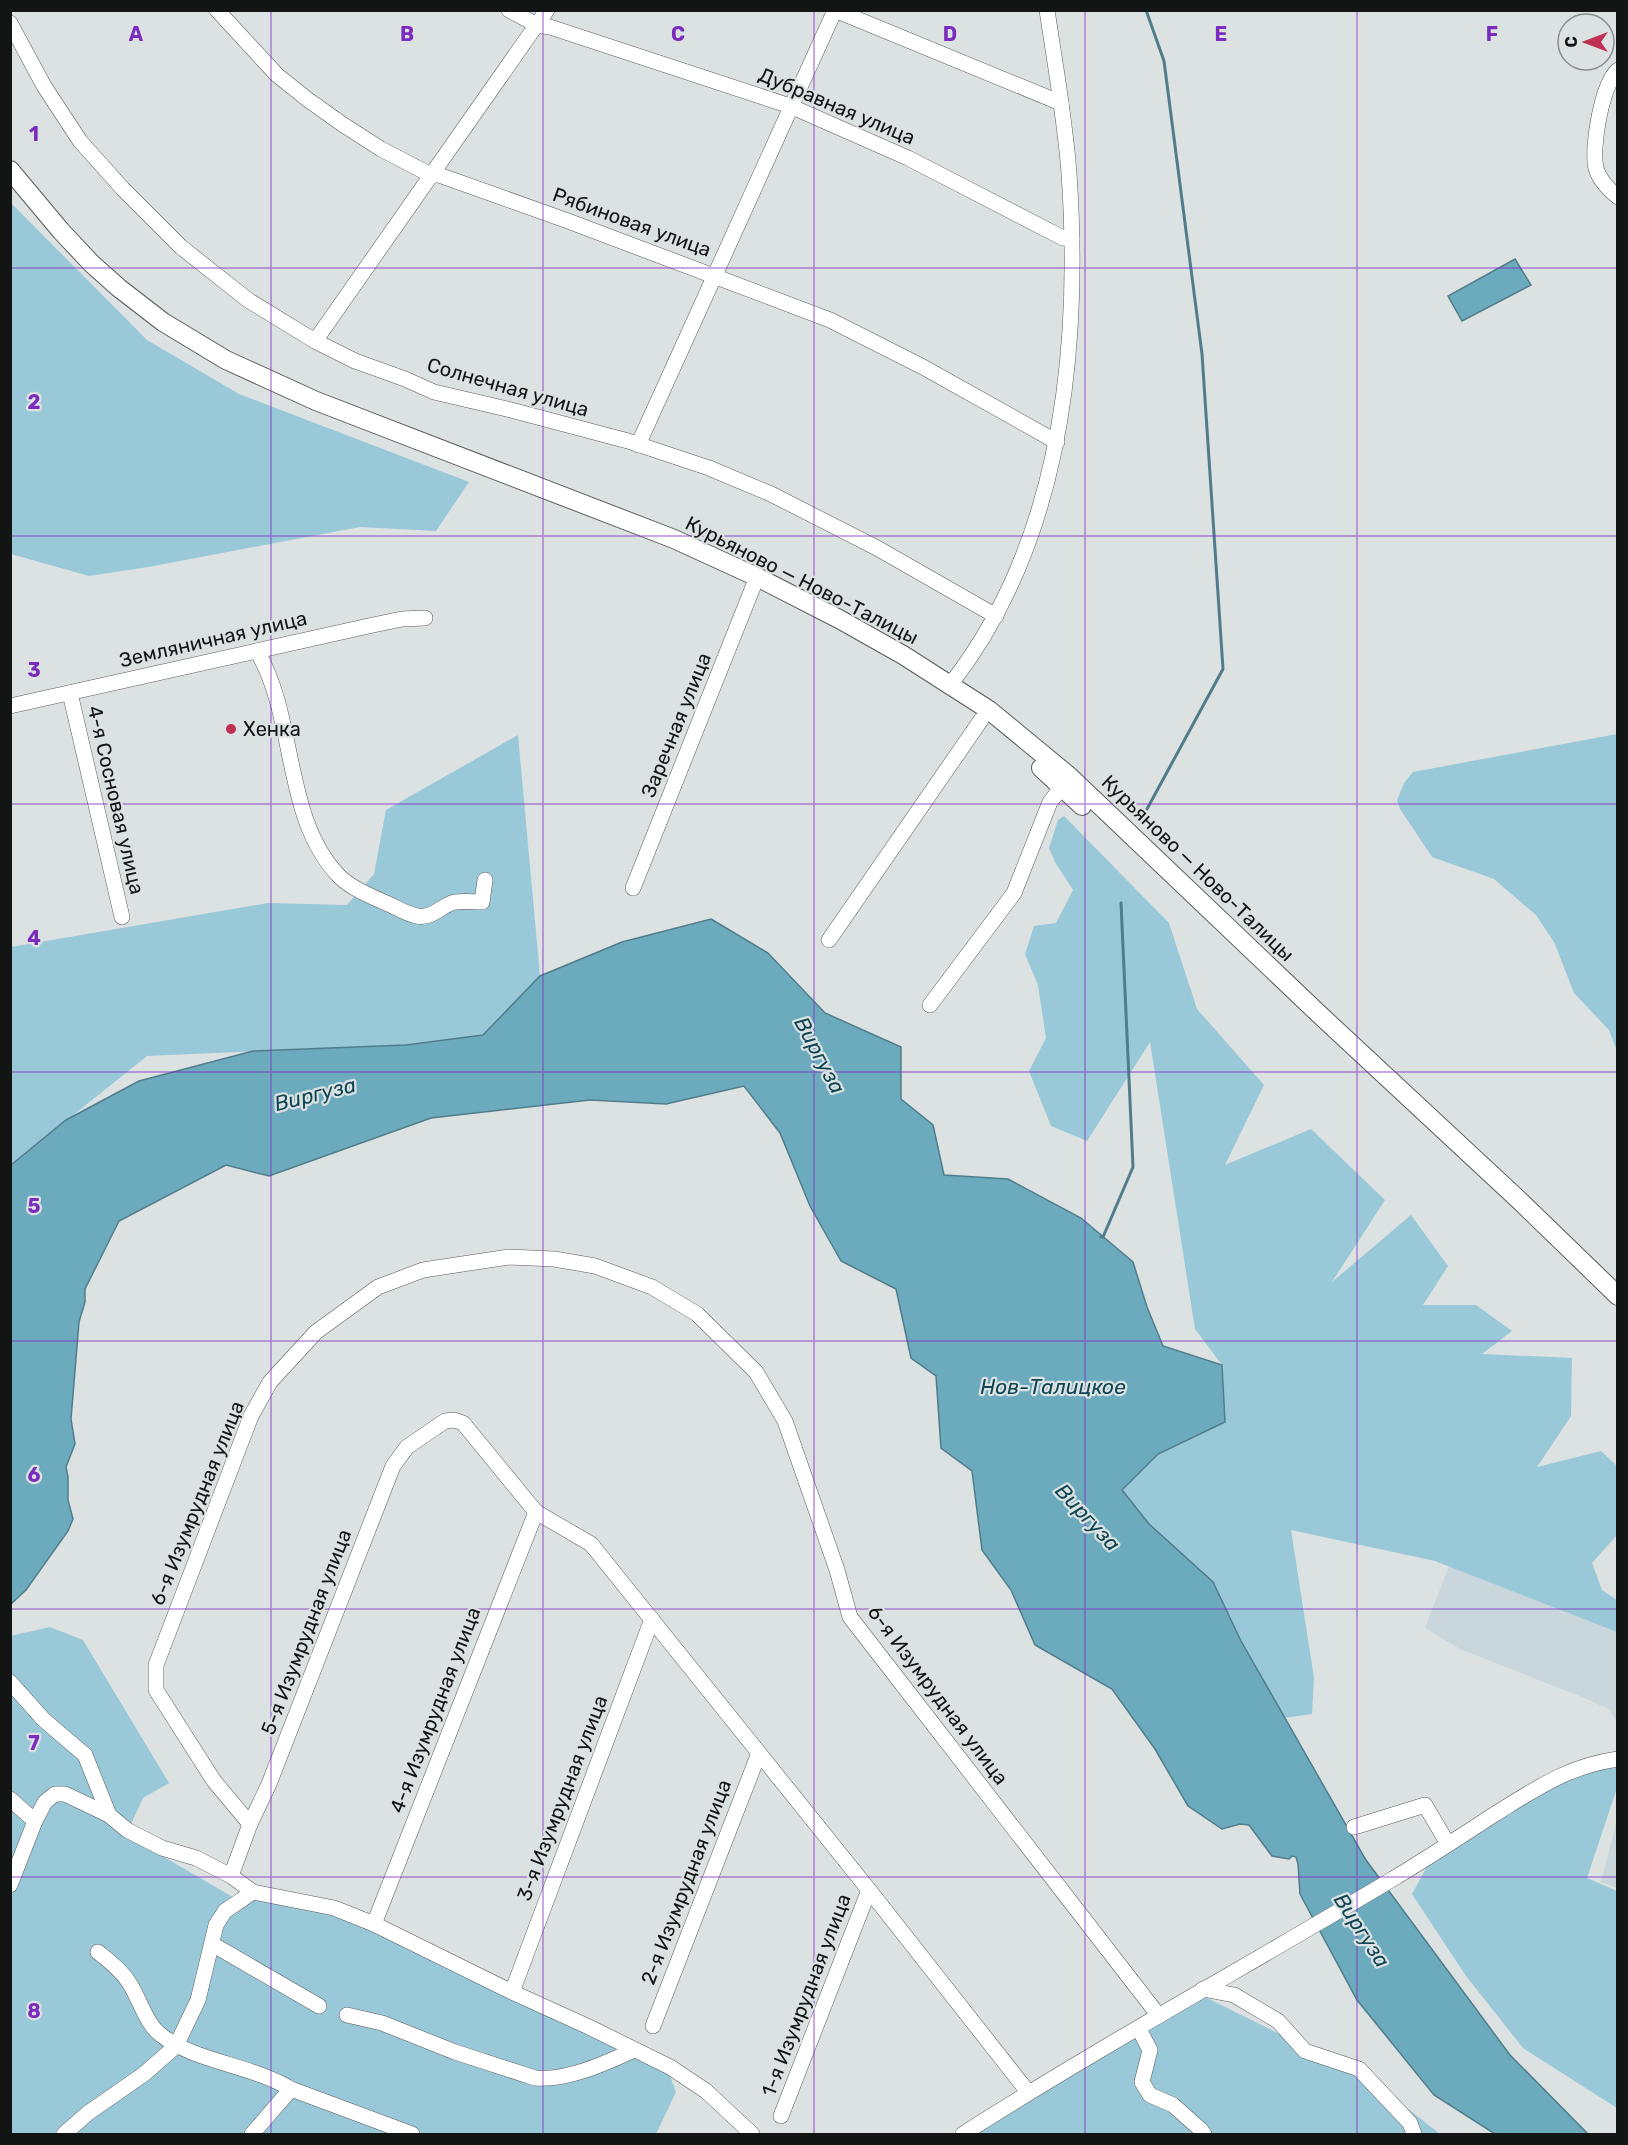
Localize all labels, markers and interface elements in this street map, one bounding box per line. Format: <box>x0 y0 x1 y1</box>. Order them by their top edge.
north arrow <box>1556 12 1616 72</box>
text: A <box>129 22 144 46</box>
text: B <box>400 22 414 46</box>
text: C <box>671 22 685 46</box>
text: D <box>943 22 957 46</box>
text: E <box>1215 22 1227 46</box>
text: F <box>1486 22 1498 46</box>
text: С <box>1562 36 1581 48</box>
street label: Дубравная улица <box>755 62 919 150</box>
text: 1 <box>29 122 39 146</box>
street label: Рябиновая улица <box>550 182 714 262</box>
street label: Солнечная улица <box>424 352 592 422</box>
text: 2 <box>28 390 41 414</box>
street label: Курьяново — Ново-Талицы <box>682 511 922 649</box>
street label: Земляничная улица <box>117 606 309 672</box>
street label: Заречная улица <box>636 649 716 801</box>
text: 3 <box>27 658 41 682</box>
street label: 4-я Сосновая улица <box>83 703 149 897</box>
place label: Хенка <box>243 717 301 741</box>
marker: Хенка <box>224 722 238 736</box>
street label: Курьяново — Ново-Талицы <box>1097 770 1299 966</box>
text: 4 <box>27 926 41 950</box>
water label: Виргуза <box>789 1012 851 1098</box>
water label: Виргуза <box>272 1072 358 1116</box>
text: 5 <box>28 1194 41 1218</box>
water label: Нов-Талицкое <box>980 1374 1126 1399</box>
street label: 6-я Изумрудная улица <box>145 1397 249 1609</box>
text: 6 <box>27 1463 41 1487</box>
water label: Виргуза <box>1050 1478 1126 1556</box>
street label: 5-я Изумрудная улица <box>256 1526 356 1738</box>
street label: 6-я Изумрудная улица <box>863 1601 1013 1789</box>
street label: 4-я Изумрудная улица <box>385 1604 485 1816</box>
street label: 3-я Изумрудная улица <box>512 1692 612 1904</box>
text: 7 <box>28 1731 40 1755</box>
street label: 2-я Изумрудная улица <box>636 1776 736 1988</box>
water label: Виргуза <box>1329 1888 1395 1972</box>
street label: 1-я Изумрудная улица <box>756 1890 856 2100</box>
text: 8 <box>27 1999 41 2023</box>

